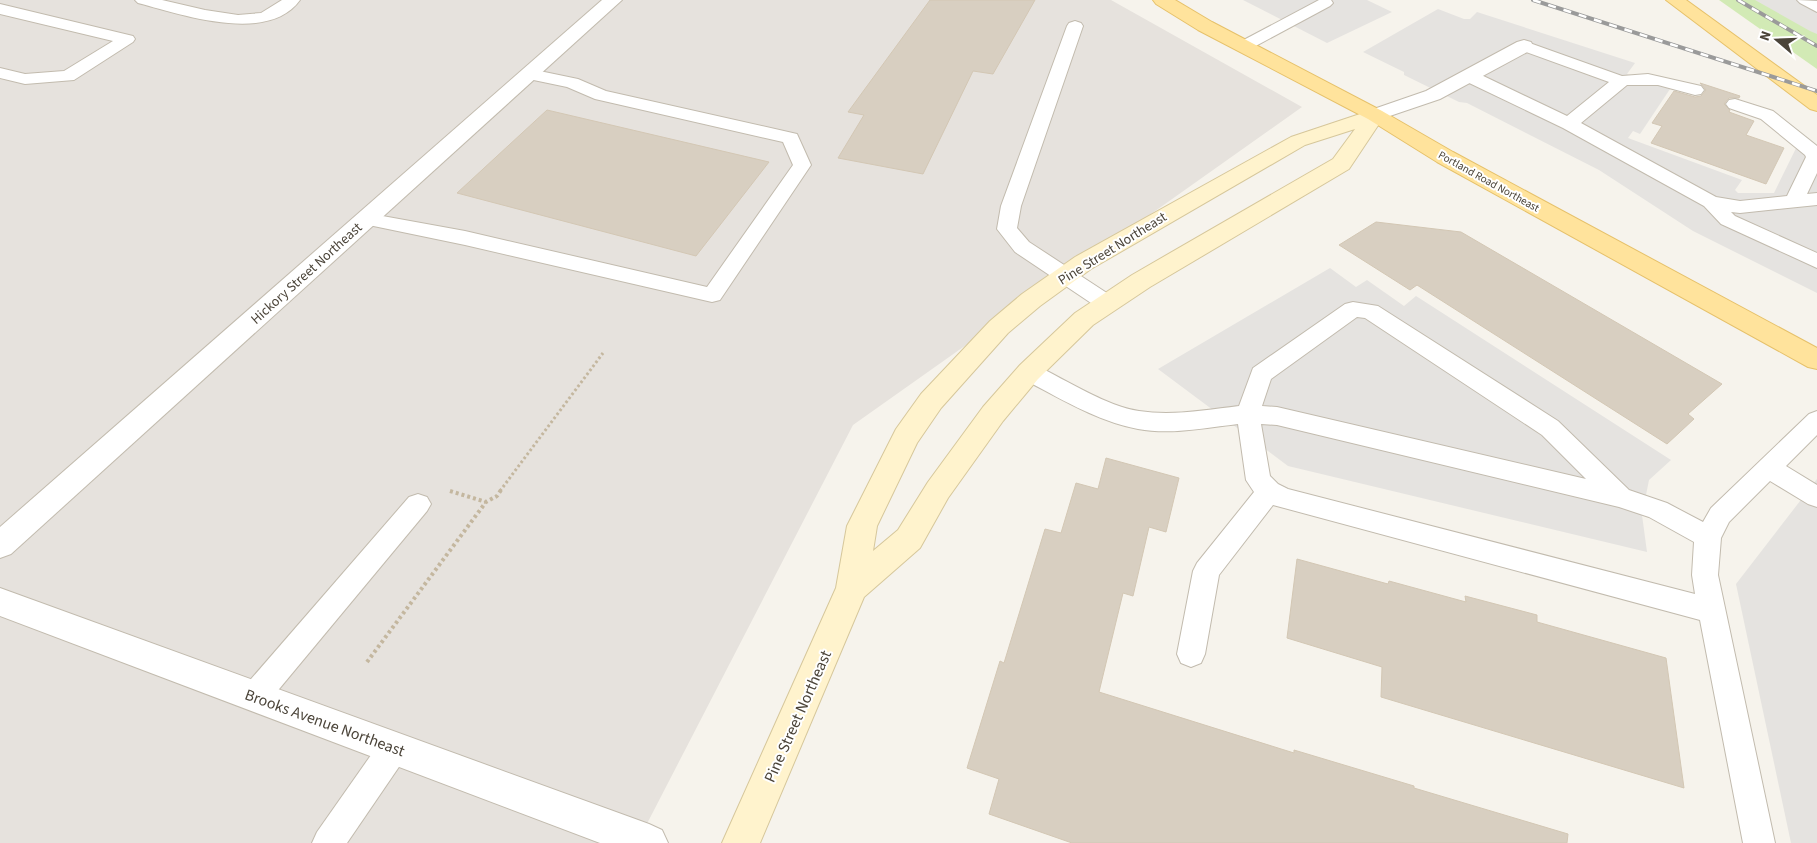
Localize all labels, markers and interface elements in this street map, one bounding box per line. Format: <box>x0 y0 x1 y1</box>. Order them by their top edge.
north arrow <box>1752 15 1802 65</box>
text: N <box>1755 28 1777 44</box>
street label: Portland Road Northeast <box>1435 147 1542 216</box>
street label: Pine Street Northeast <box>1054 207 1171 290</box>
street label: Hickory Street Northeast <box>247 218 367 329</box>
street label: Pine Street Northeast <box>759 646 837 786</box>
street label: Brooks Avenue Northeast <box>242 684 408 762</box>

